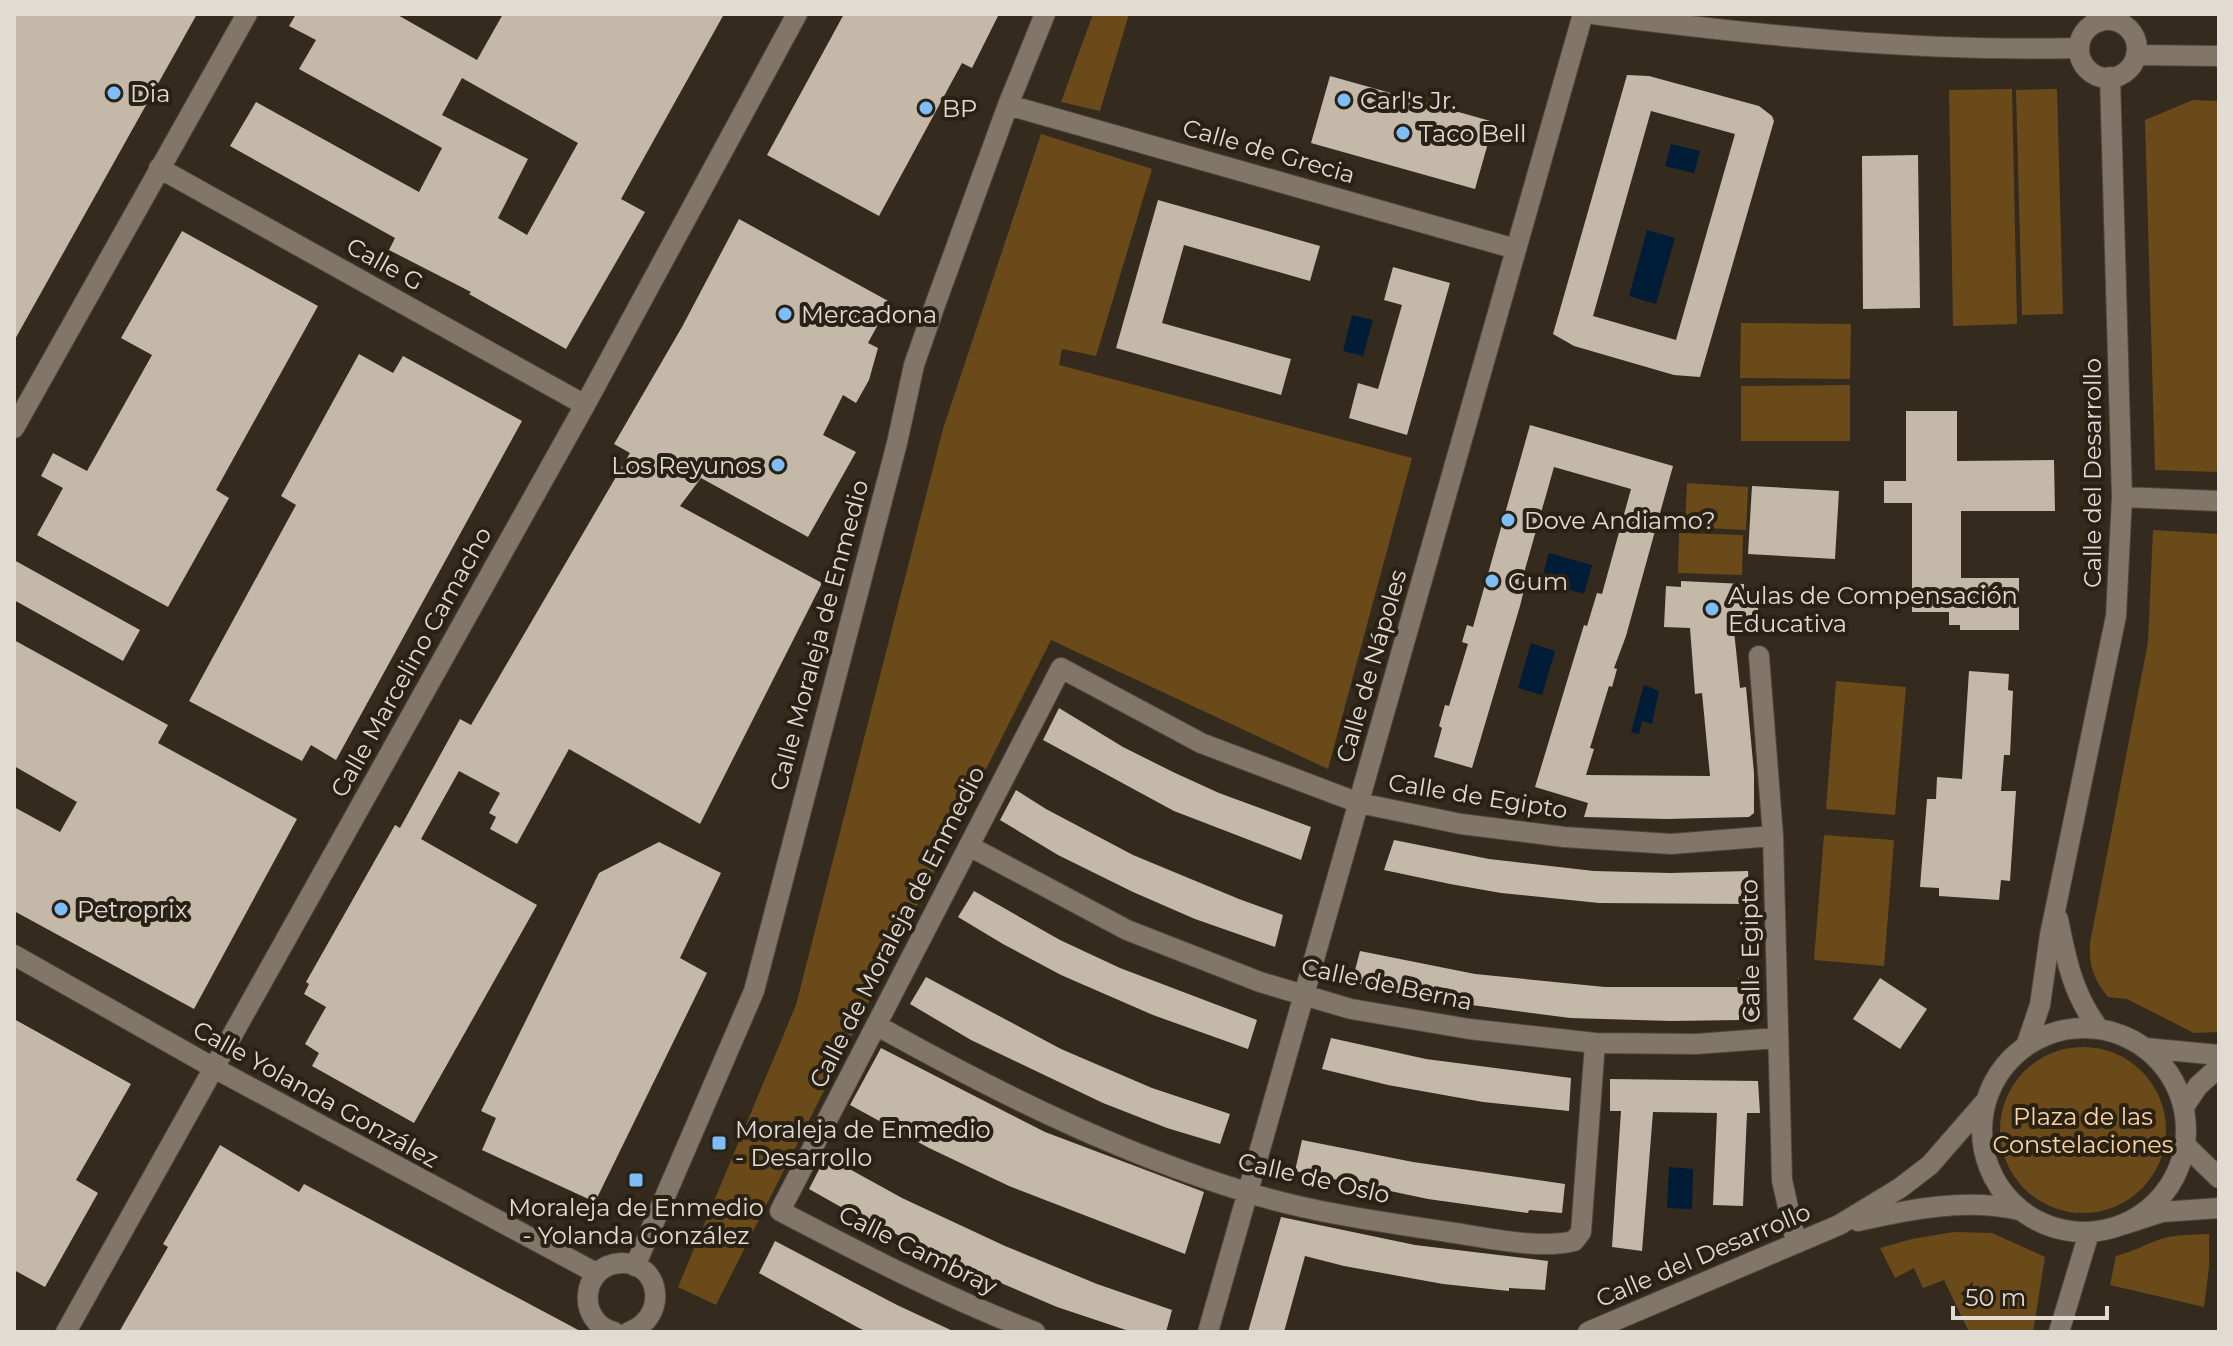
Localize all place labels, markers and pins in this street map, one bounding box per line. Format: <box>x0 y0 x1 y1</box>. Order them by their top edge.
place label: Dia <box>130 79 170 108</box>
marker: Dia <box>105 84 123 102</box>
place label: Carl's Jr. <box>1360 86 1456 115</box>
marker: Carl's Jr. <box>1335 91 1353 109</box>
place label: BP <box>942 94 977 123</box>
marker: BP <box>917 99 935 117</box>
place label: Taco Bell <box>1419 119 1526 148</box>
marker: Taco Bell <box>1394 124 1412 142</box>
place label: Mercadona <box>801 300 937 329</box>
marker: Mercadona <box>776 305 794 323</box>
place label: Los Reyunos <box>611 451 762 480</box>
marker: Los Reyunos <box>769 456 787 474</box>
place label: Dove Andiamo? <box>1524 506 1716 535</box>
marker: Dove Andiamo? <box>1499 511 1517 529</box>
place label: Gum <box>1508 567 1568 596</box>
marker: Gum <box>1483 572 1501 590</box>
place label: Aulas de Compensación Educativa <box>1728 581 2018 638</box>
marker: Aulas de Compensación Educativa <box>1703 600 1721 618</box>
place label: Petroprix <box>77 895 188 924</box>
marker: Petroprix <box>52 900 70 918</box>
place label: Moraleja de Enmedio - Desarrollo <box>735 1115 991 1172</box>
marker: Moraleja de Enmedio - Desarrollo <box>710 1134 728 1152</box>
marker: Moraleja de Enmedio - Yolanda González <box>627 1171 645 1189</box>
place label: Moraleja de Enmedio - Yolanda González <box>508 1193 764 1250</box>

